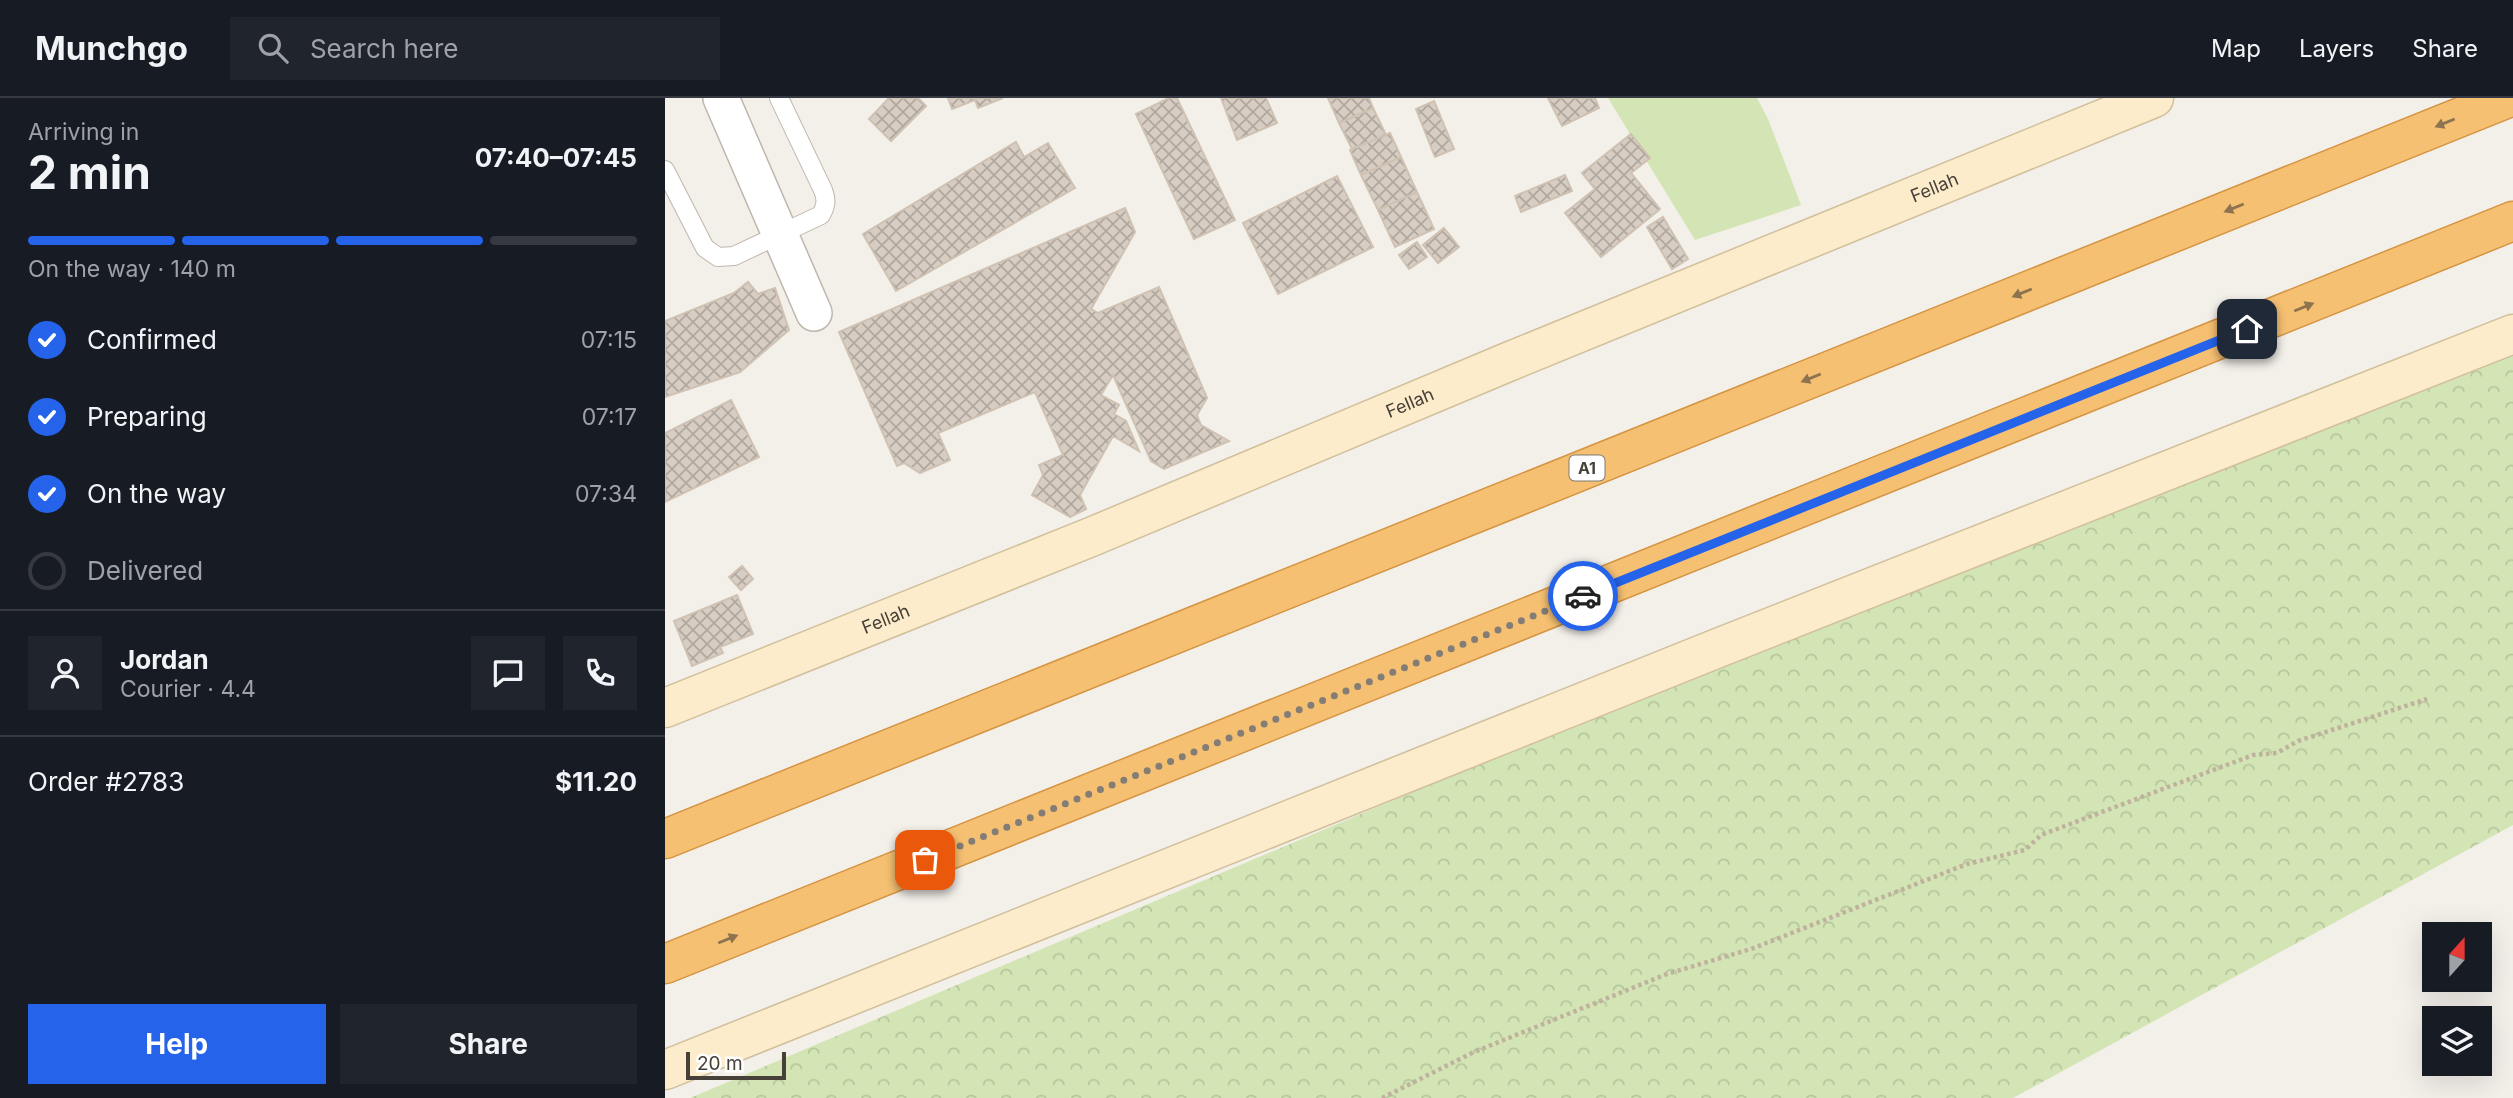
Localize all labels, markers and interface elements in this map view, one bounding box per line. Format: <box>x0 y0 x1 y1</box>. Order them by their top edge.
search box <box>230 17 720 80</box>
text: Munchgo <box>35 28 188 68</box>
icon: search <box>254 29 292 67</box>
text: Search here <box>310 33 459 64</box>
text: Map <box>2211 34 2261 63</box>
text: Layers <box>2299 34 2374 63</box>
text: Share <box>2412 34 2478 63</box>
text: Arriving in <box>28 118 139 146</box>
one-way arrow <box>2434 118 2455 129</box>
text: 07:40–07:45 <box>475 142 637 173</box>
text: 2 min <box>28 144 151 200</box>
street label: Fellah <box>1907 168 1961 206</box>
one-way arrow <box>2223 203 2244 214</box>
text: On the way · 140 m <box>28 255 236 283</box>
one-way arrow <box>2012 288 2033 299</box>
pin <box>2217 299 2277 359</box>
one-way arrow <box>2294 301 2315 312</box>
icon: home <box>2228 310 2266 348</box>
icon: check <box>28 321 66 359</box>
text: Confirmed <box>87 324 217 355</box>
text: 07:15 <box>581 326 637 354</box>
one-way arrow <box>1801 372 1822 383</box>
street label: Fellah <box>1383 383 1437 422</box>
icon: check <box>28 398 66 436</box>
text: Preparing <box>87 401 207 432</box>
text: 07:17 <box>582 403 637 431</box>
road number: A1 <box>1569 456 1605 480</box>
icon: check <box>28 475 66 513</box>
text: On the way <box>87 478 226 509</box>
text: 07:34 <box>575 480 637 508</box>
text: Delivered <box>87 555 203 586</box>
courier <box>1548 561 1618 631</box>
icon: car <box>1564 577 1602 615</box>
street label: Fellah <box>859 600 913 638</box>
button: person <box>28 636 102 710</box>
button: chat <box>471 636 545 710</box>
button: phone <box>563 636 637 710</box>
text: Jordan <box>120 644 209 675</box>
text: Courier · 4.4 <box>120 675 256 703</box>
text: Order #2783 <box>28 766 184 797</box>
text: $11.20 <box>555 766 637 797</box>
pin <box>895 830 955 890</box>
icon: bag <box>906 841 944 879</box>
north arrow <box>2422 922 2492 992</box>
map controls <box>2422 922 2492 1076</box>
one-way arrow <box>718 933 739 944</box>
button: Help <box>28 1004 326 1084</box>
button: Share <box>340 1004 637 1084</box>
button: layers <box>2422 1006 2492 1076</box>
scale bar <box>686 1049 786 1081</box>
text: 20 m <box>697 1052 743 1075</box>

